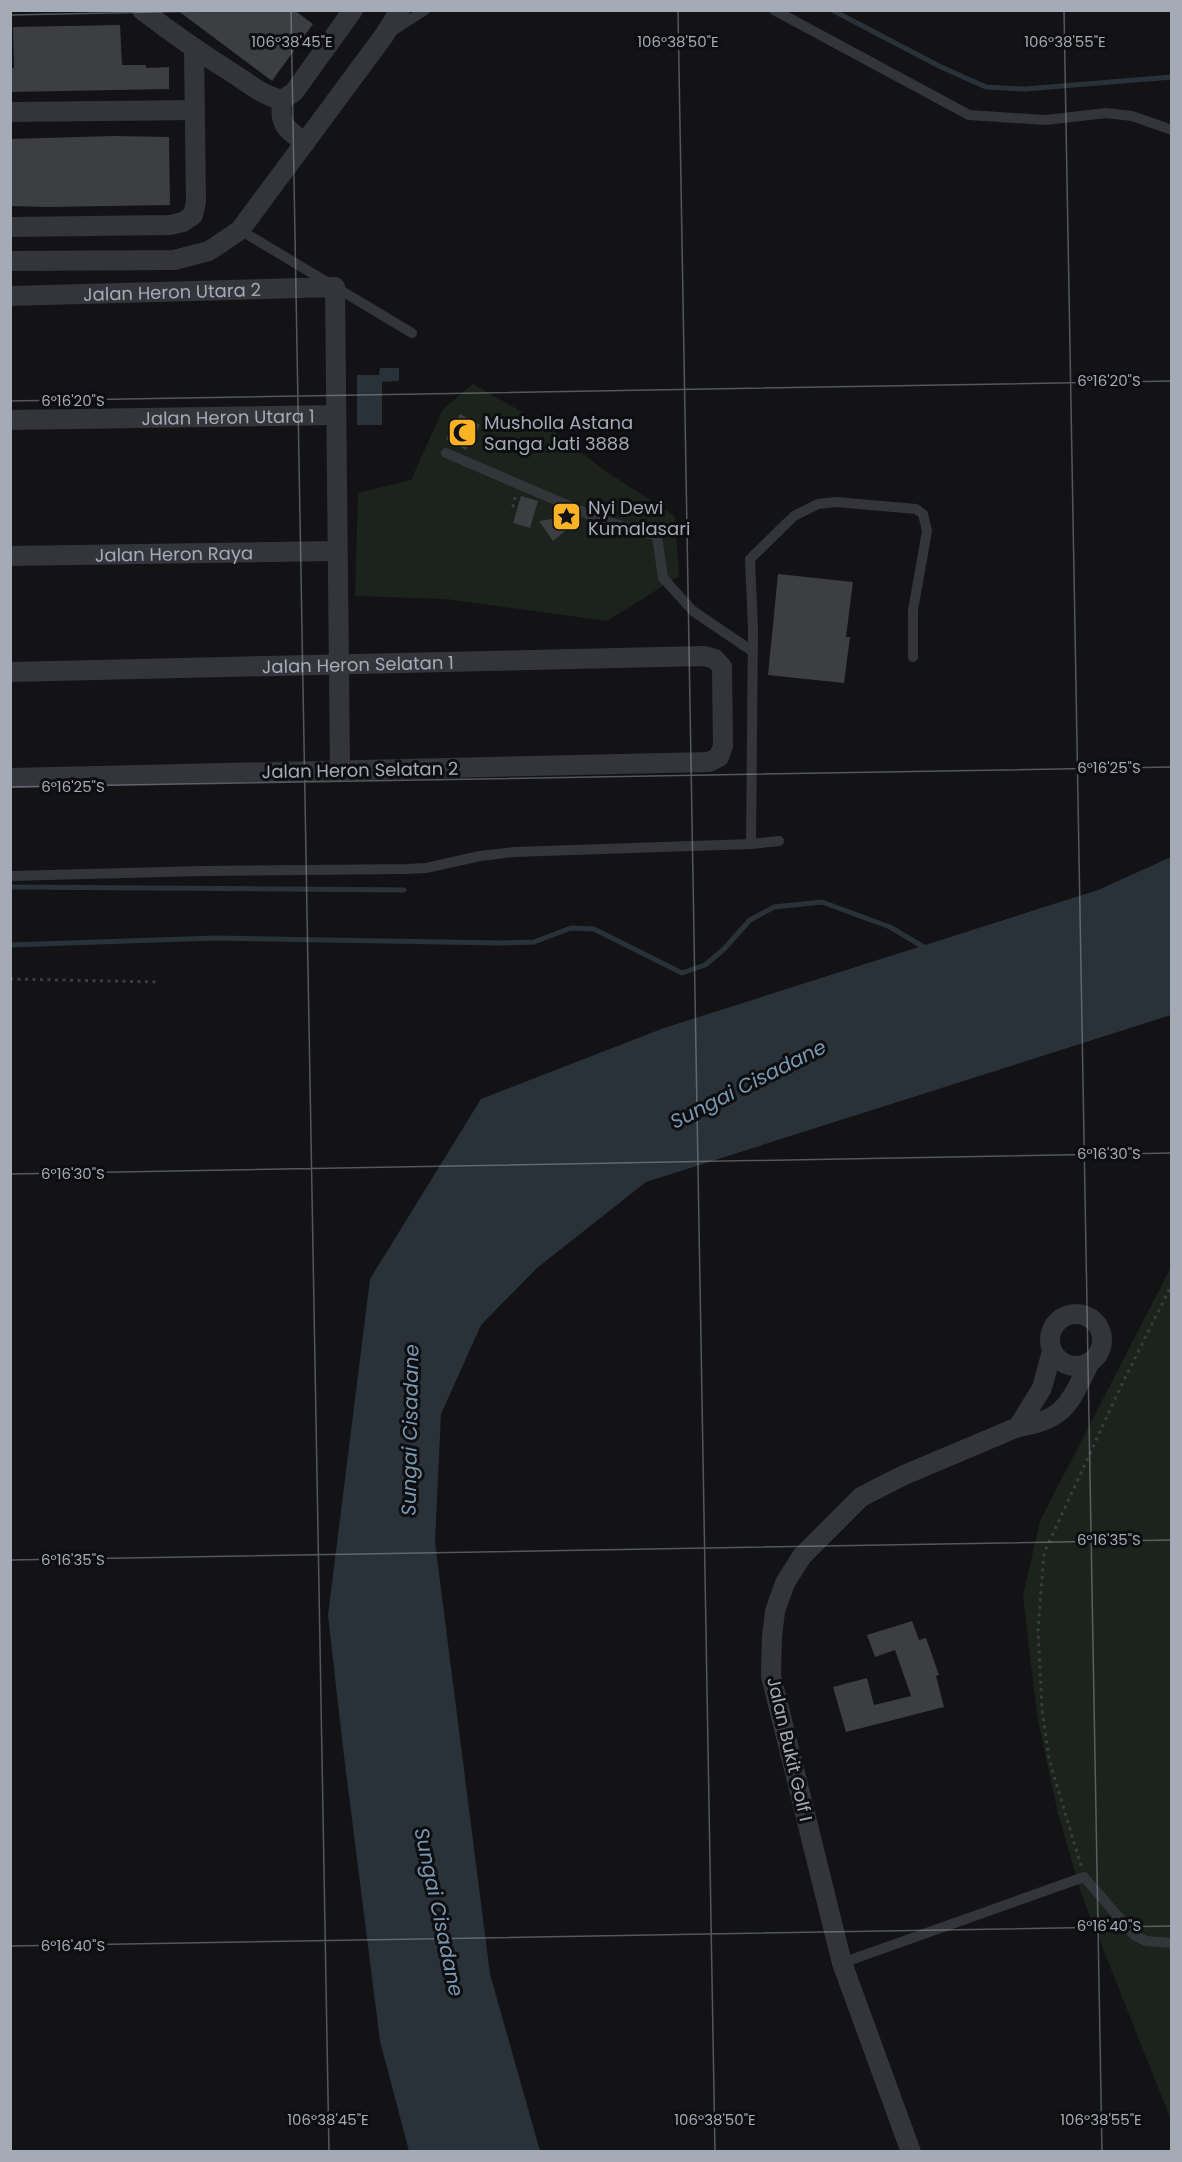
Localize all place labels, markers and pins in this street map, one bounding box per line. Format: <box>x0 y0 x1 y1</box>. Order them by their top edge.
place label: Musholla Astana Sanga Jati 3888 <box>484 410 633 456</box>
mosque icon: Musholla Astana Sanga Jati 3888 <box>447 416 479 448</box>
place label: Nyi Dewi Kumalasari <box>588 495 690 541</box>
place icon: Nyi Dewi Kumalasari <box>551 501 583 533</box>

